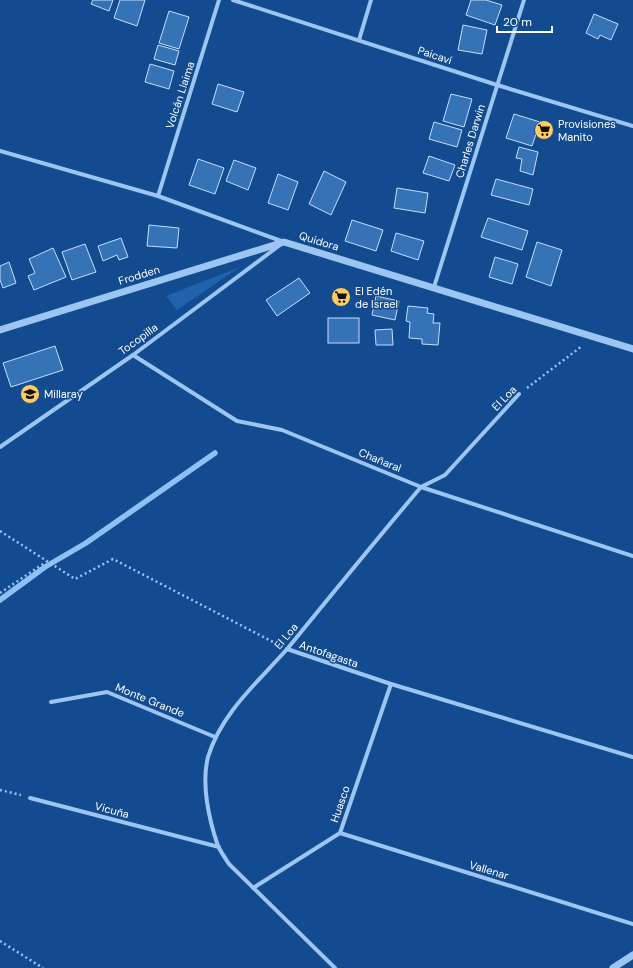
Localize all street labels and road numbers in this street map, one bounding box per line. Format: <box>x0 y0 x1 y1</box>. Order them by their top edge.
street label: Paicaví <box>416 43 454 67</box>
street label: Volcán Llaima <box>163 60 197 130</box>
street label: Charles Darwin <box>452 102 488 180</box>
street label: Quidora <box>297 228 341 254</box>
street label: Frodden <box>117 262 161 288</box>
street label: Tocopilla <box>116 320 160 358</box>
street label: El Loa <box>489 382 519 414</box>
street label: Chañaral <box>357 445 403 475</box>
street label: El Loa <box>271 620 301 652</box>
street label: Antofagasta <box>298 637 360 671</box>
street label: Monte Grande <box>113 680 187 720</box>
street label: Huasco <box>327 784 353 824</box>
street label: Vicuña <box>93 799 131 821</box>
street label: Vallenar <box>468 857 510 883</box>

